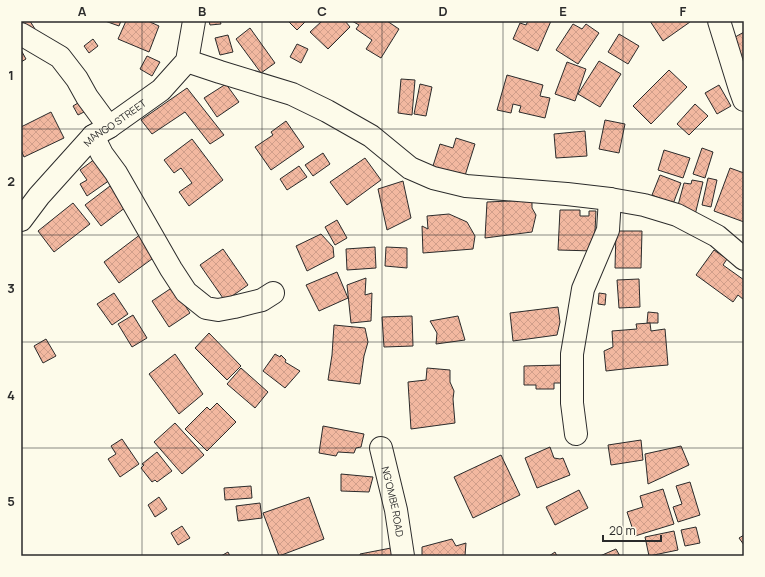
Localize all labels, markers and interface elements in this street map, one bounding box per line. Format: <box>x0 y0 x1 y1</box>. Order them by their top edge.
text: A <box>78 2 87 20</box>
text: B <box>198 2 206 20</box>
text: C <box>317 2 327 20</box>
text: D <box>438 2 448 20</box>
text: E <box>559 2 567 20</box>
text: F <box>680 2 687 20</box>
text: 1 <box>8 66 14 84</box>
street label: MANGO STREET <box>80 96 149 149</box>
text: 2 <box>7 172 15 190</box>
text: 3 <box>7 279 15 297</box>
text: 4 <box>7 386 15 404</box>
street label: NG'OMBE ROAD <box>379 465 407 538</box>
text: 5 <box>7 492 15 510</box>
scale bar <box>603 517 661 543</box>
text: 20 m <box>609 522 636 539</box>

